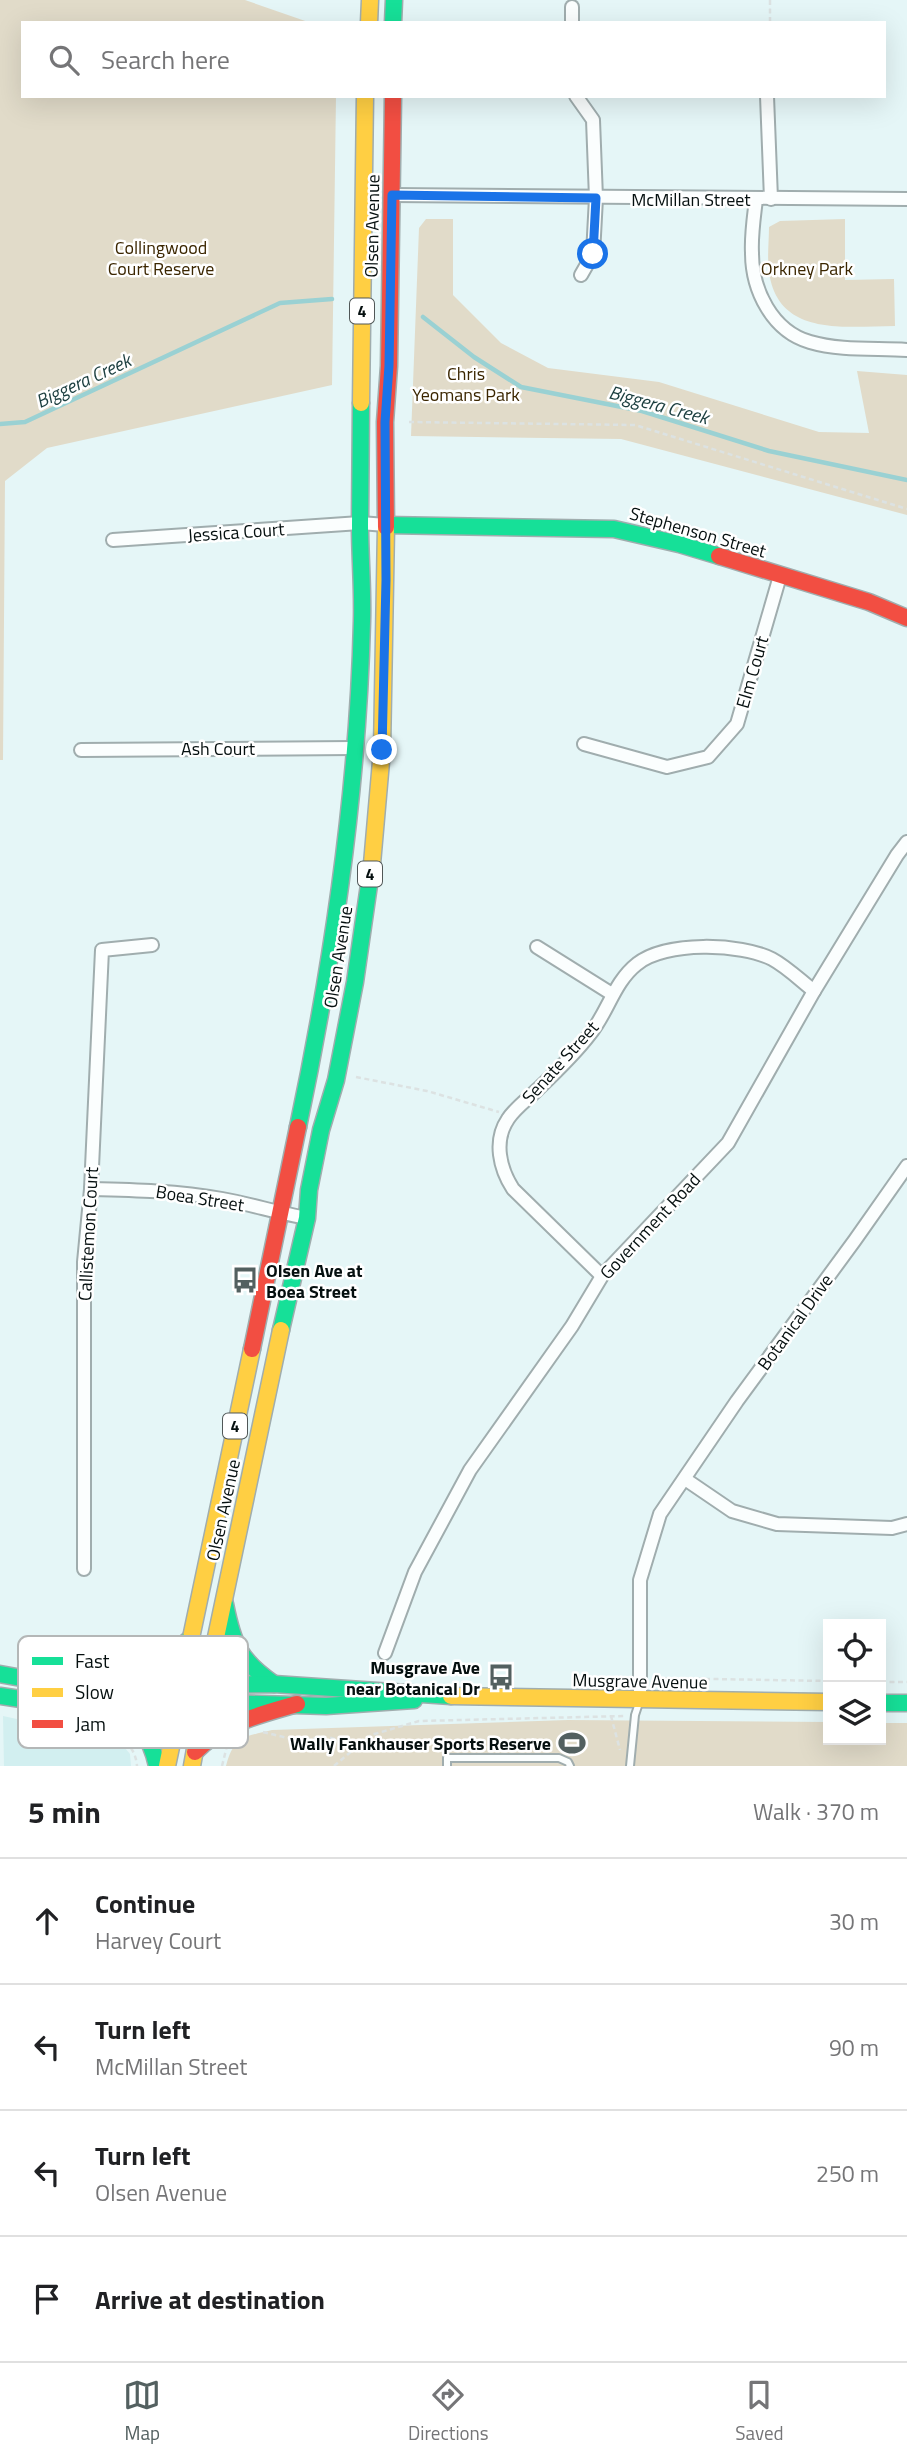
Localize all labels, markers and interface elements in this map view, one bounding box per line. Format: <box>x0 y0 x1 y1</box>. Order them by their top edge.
search box <box>21 21 886 98</box>
text: Search here <box>101 40 230 79</box>
icon: search <box>45 41 83 79</box>
street label: Olsen Avenue <box>358 174 386 278</box>
street label: McMillan Street <box>631 186 751 213</box>
park label: Collingwood Court Reserve <box>108 234 214 282</box>
route start <box>577 238 608 269</box>
park label: Orkney Park <box>761 255 854 282</box>
road number: 4 <box>350 298 374 324</box>
water label: Biggera Creek <box>31 344 138 415</box>
park label: Chris Yeomans Park <box>412 360 520 408</box>
water label: Biggera Creek <box>606 377 715 432</box>
street label: Stephenson Street <box>627 500 770 565</box>
street label: Jessica Court <box>187 515 286 549</box>
street label: Elm Court <box>729 632 775 711</box>
route end <box>366 734 397 765</box>
street label: Ash Court <box>181 735 256 762</box>
road number: 4 <box>358 862 382 887</box>
street label: Olsen Avenue <box>317 904 359 1010</box>
street label: Senate Street <box>515 1014 605 1109</box>
street label: Callistemon Court <box>71 1166 105 1302</box>
street label: Government Road <box>593 1167 707 1285</box>
street label: Boea Street <box>154 1178 247 1218</box>
place label: Olsen Ave at Boea Street <box>266 1257 363 1305</box>
bus stop icon: Olsen Ave at Boea Street <box>230 1265 260 1295</box>
street label: Botanical Drive <box>751 1268 839 1376</box>
road number: 4 <box>223 1414 247 1438</box>
street label: Olsen Avenue <box>199 1457 247 1563</box>
map controls <box>823 1619 886 1745</box>
button: locate <box>823 1619 886 1682</box>
legend <box>18 1636 248 1748</box>
text: Fast <box>75 1646 110 1675</box>
place label: Musgrave Ave near Botanical Dr <box>346 1654 480 1702</box>
bus stop icon: Musgrave Ave near Botanical Dr <box>486 1662 516 1692</box>
street label: Musgrave Avenue <box>572 1666 708 1696</box>
text: Slow <box>75 1677 114 1706</box>
button: layers <box>823 1682 886 1745</box>
text: Jam <box>75 1709 106 1738</box>
sports icon: Wally Fankhauser Sports Reserve <box>557 1728 587 1758</box>
place label: Wally Fankhauser Sports Reserve <box>290 1730 551 1757</box>
text: 5 min <box>28 1789 101 1835</box>
text: Walk · 370 m <box>753 1794 879 1829</box>
text: Continue <box>95 1884 195 1923</box>
icon: ahead <box>28 1902 66 1940</box>
text: 30 m <box>829 1904 879 1939</box>
text: Harvey Court <box>95 1923 221 1958</box>
text: Turn left <box>95 2010 190 2049</box>
icon: left <box>28 2028 66 2066</box>
text: 90 m <box>829 2030 879 2065</box>
text: McMillan Street <box>95 2049 247 2084</box>
text: Turn left <box>95 2136 190 2175</box>
icon: left <box>28 2154 66 2192</box>
text: 250 m <box>816 2156 879 2191</box>
text: Olsen Avenue <box>95 2175 227 2210</box>
icon: arrive <box>28 2280 66 2318</box>
text: Arrive at destination <box>95 2280 325 2319</box>
tab: Map <box>123 2376 161 2447</box>
tab: Directions <box>408 2376 489 2447</box>
tab: Saved <box>735 2376 784 2447</box>

